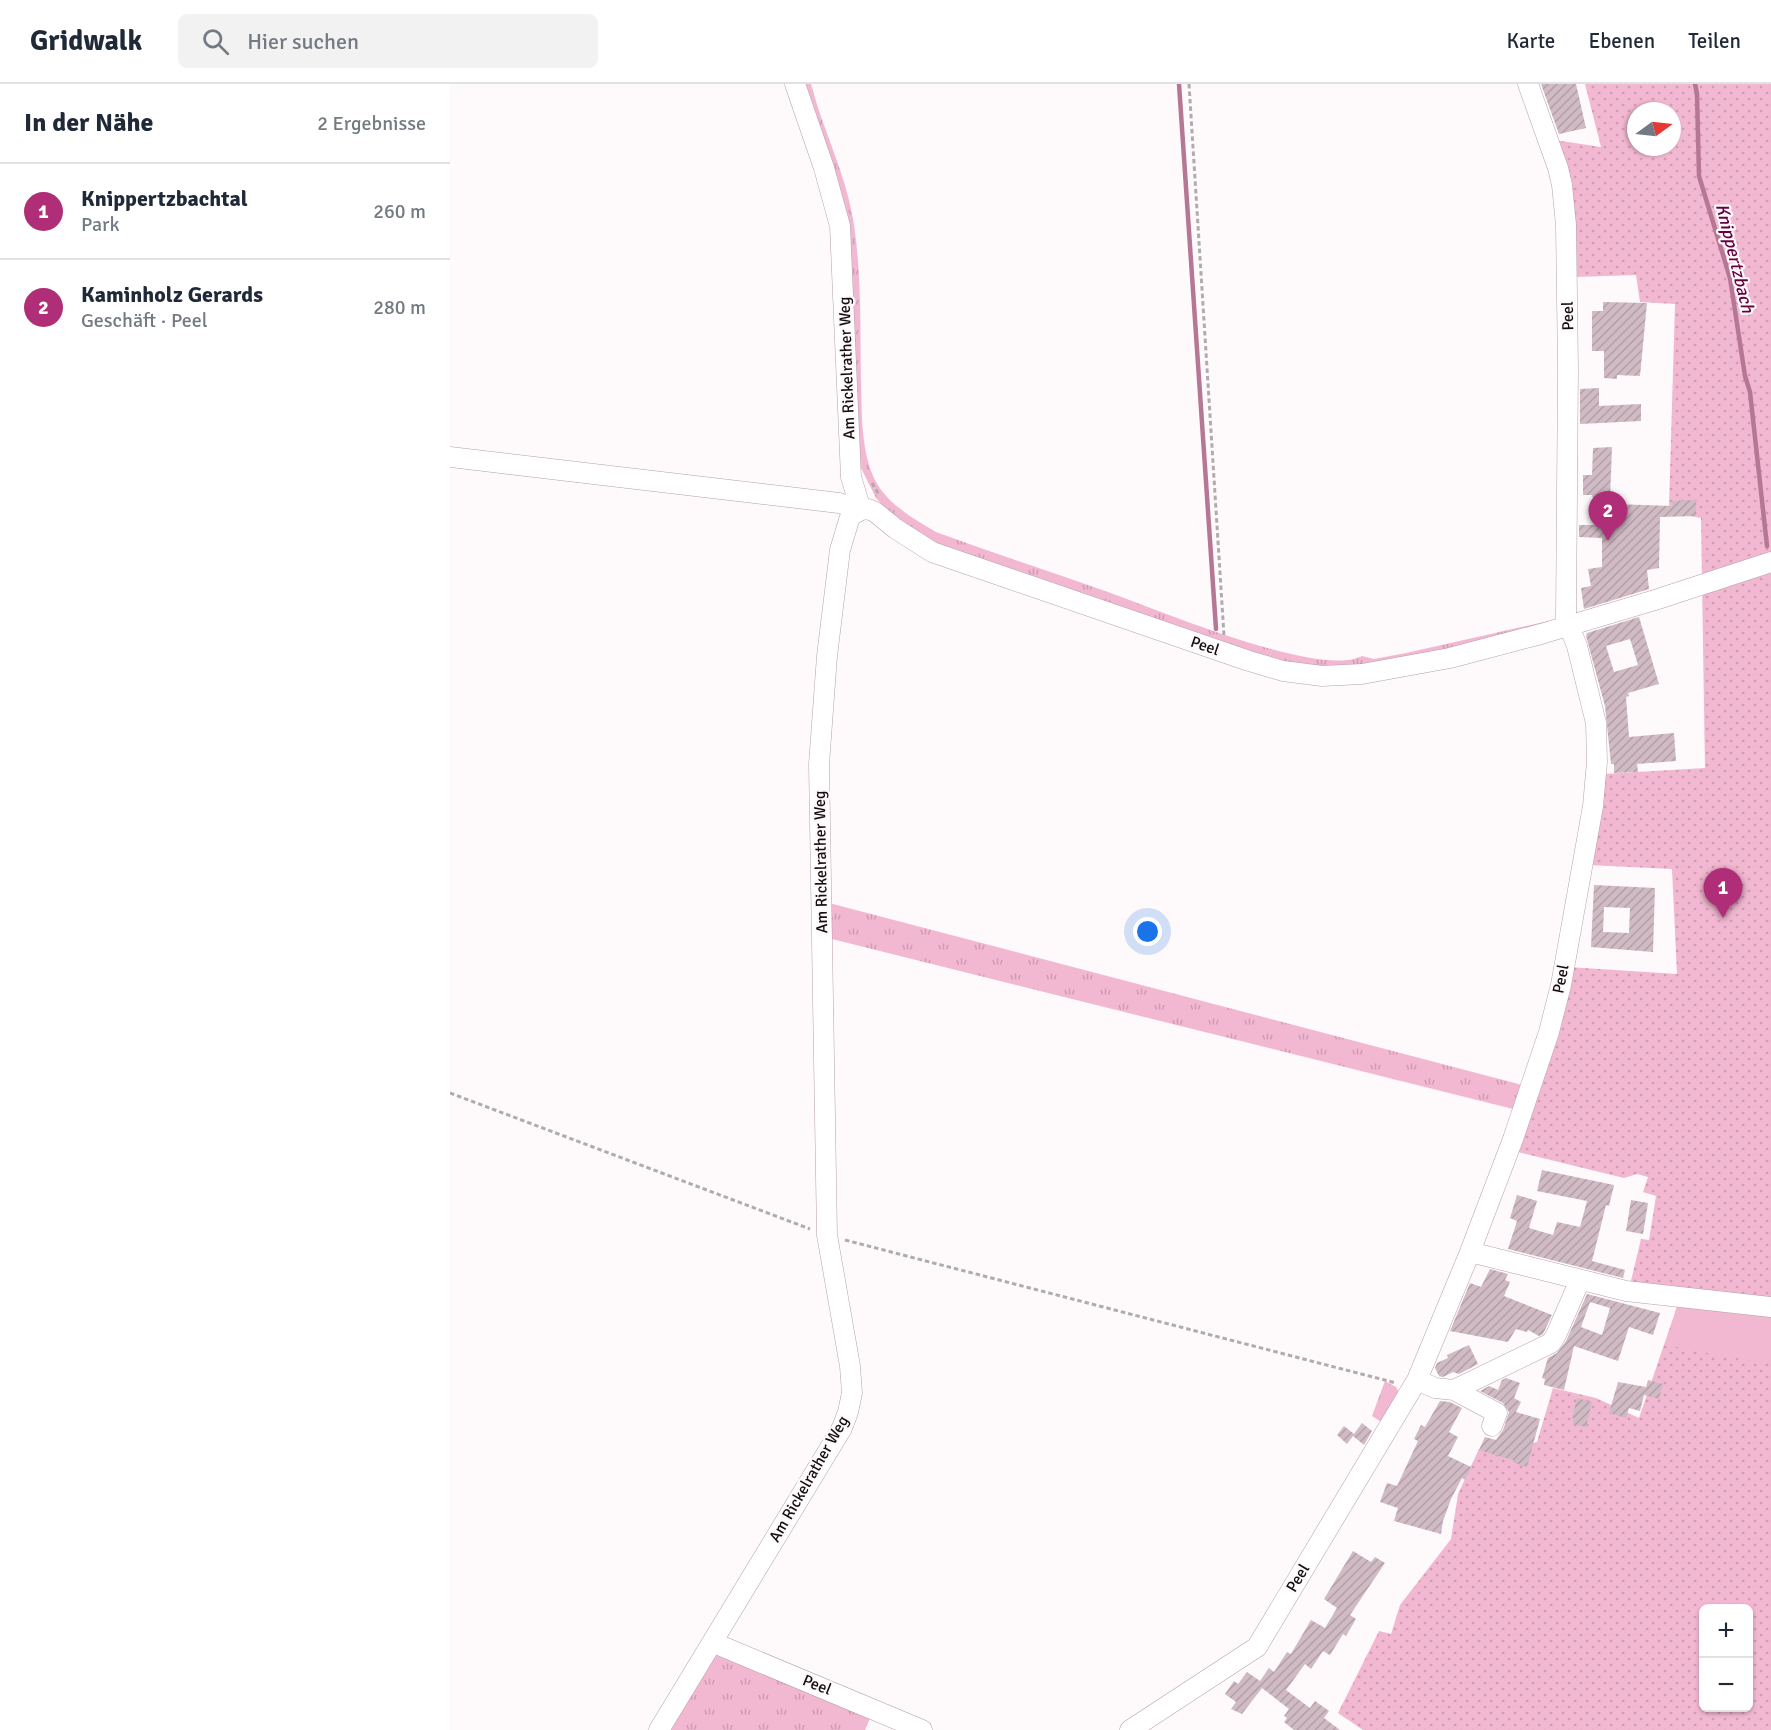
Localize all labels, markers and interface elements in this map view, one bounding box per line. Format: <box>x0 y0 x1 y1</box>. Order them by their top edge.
search box <box>178 14 598 68</box>
text: Gridwalk <box>30 24 142 58</box>
icon: search <box>199 25 232 58</box>
text: Hier suchen <box>247 28 359 55</box>
text: Karte <box>1506 28 1555 54</box>
text: Ebenen <box>1588 28 1655 54</box>
text: Teilen <box>1688 28 1741 54</box>
north arrow <box>1627 102 1681 156</box>
text: In der Nähe <box>24 107 154 139</box>
text: 2 Ergebnisse <box>317 111 426 136</box>
text: Knippertzbachtal <box>81 185 248 212</box>
text: 1 <box>38 199 49 224</box>
text: 260 m <box>373 199 426 224</box>
water label: Knippertzbach <box>1711 201 1760 316</box>
text: Park <box>81 212 119 237</box>
text: Kaminholz Gerards <box>81 281 263 308</box>
text: 2 <box>38 295 49 320</box>
text: 280 m <box>373 295 426 320</box>
street label: Am Rickelrather Weg <box>835 296 859 440</box>
street label: Peel <box>1558 301 1578 331</box>
text: Geschäft · Peel <box>81 308 208 333</box>
pin: 2 <box>1588 492 1628 541</box>
street label: Peel <box>1188 632 1222 660</box>
street label: Am Rickelrather Weg <box>810 790 832 934</box>
pin: 1 <box>1704 868 1742 918</box>
your location <box>1133 917 1162 946</box>
street label: Peel <box>1548 962 1574 995</box>
street label: Am Rickelrather Weg <box>765 1412 853 1546</box>
street label: Peel <box>1282 1560 1314 1596</box>
map controls <box>1699 1604 1753 1712</box>
button: + <box>1699 1604 1753 1658</box>
button: − <box>1699 1658 1753 1712</box>
street label: Peel <box>800 1670 835 1700</box>

